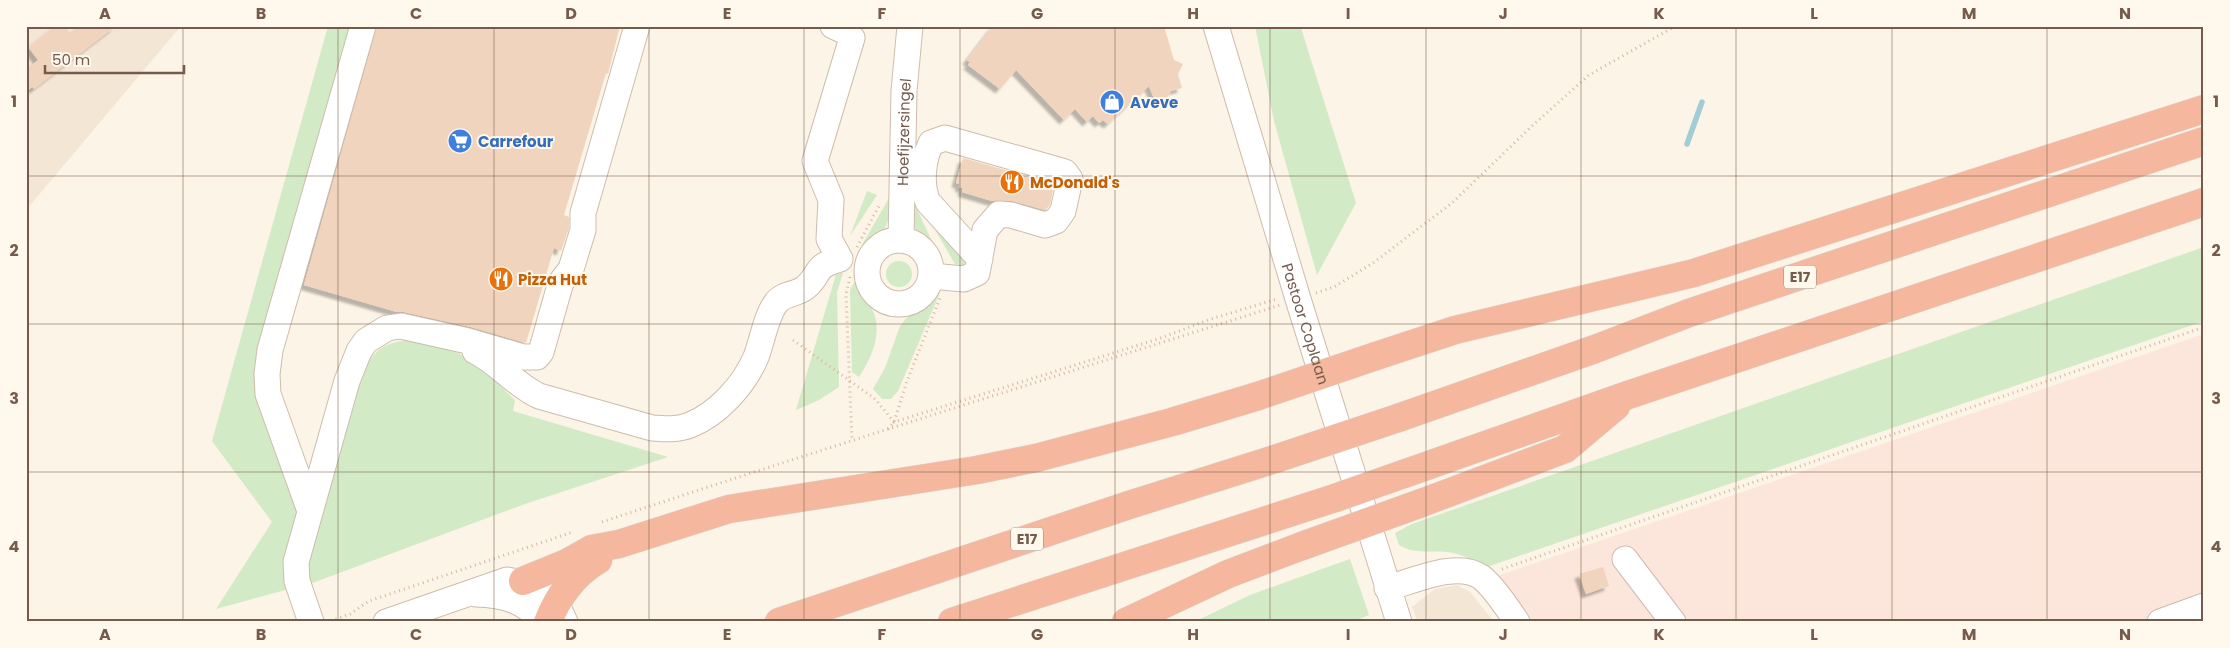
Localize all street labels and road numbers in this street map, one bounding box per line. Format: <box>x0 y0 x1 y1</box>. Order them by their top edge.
street label: Hoefijzersingel <box>892 77 916 186</box>
street label: Pastoor Coplaan <box>1277 261 1335 387</box>
road number: E17 <box>1784 266 1816 288</box>
road number: E17 <box>1011 528 1043 550</box>

